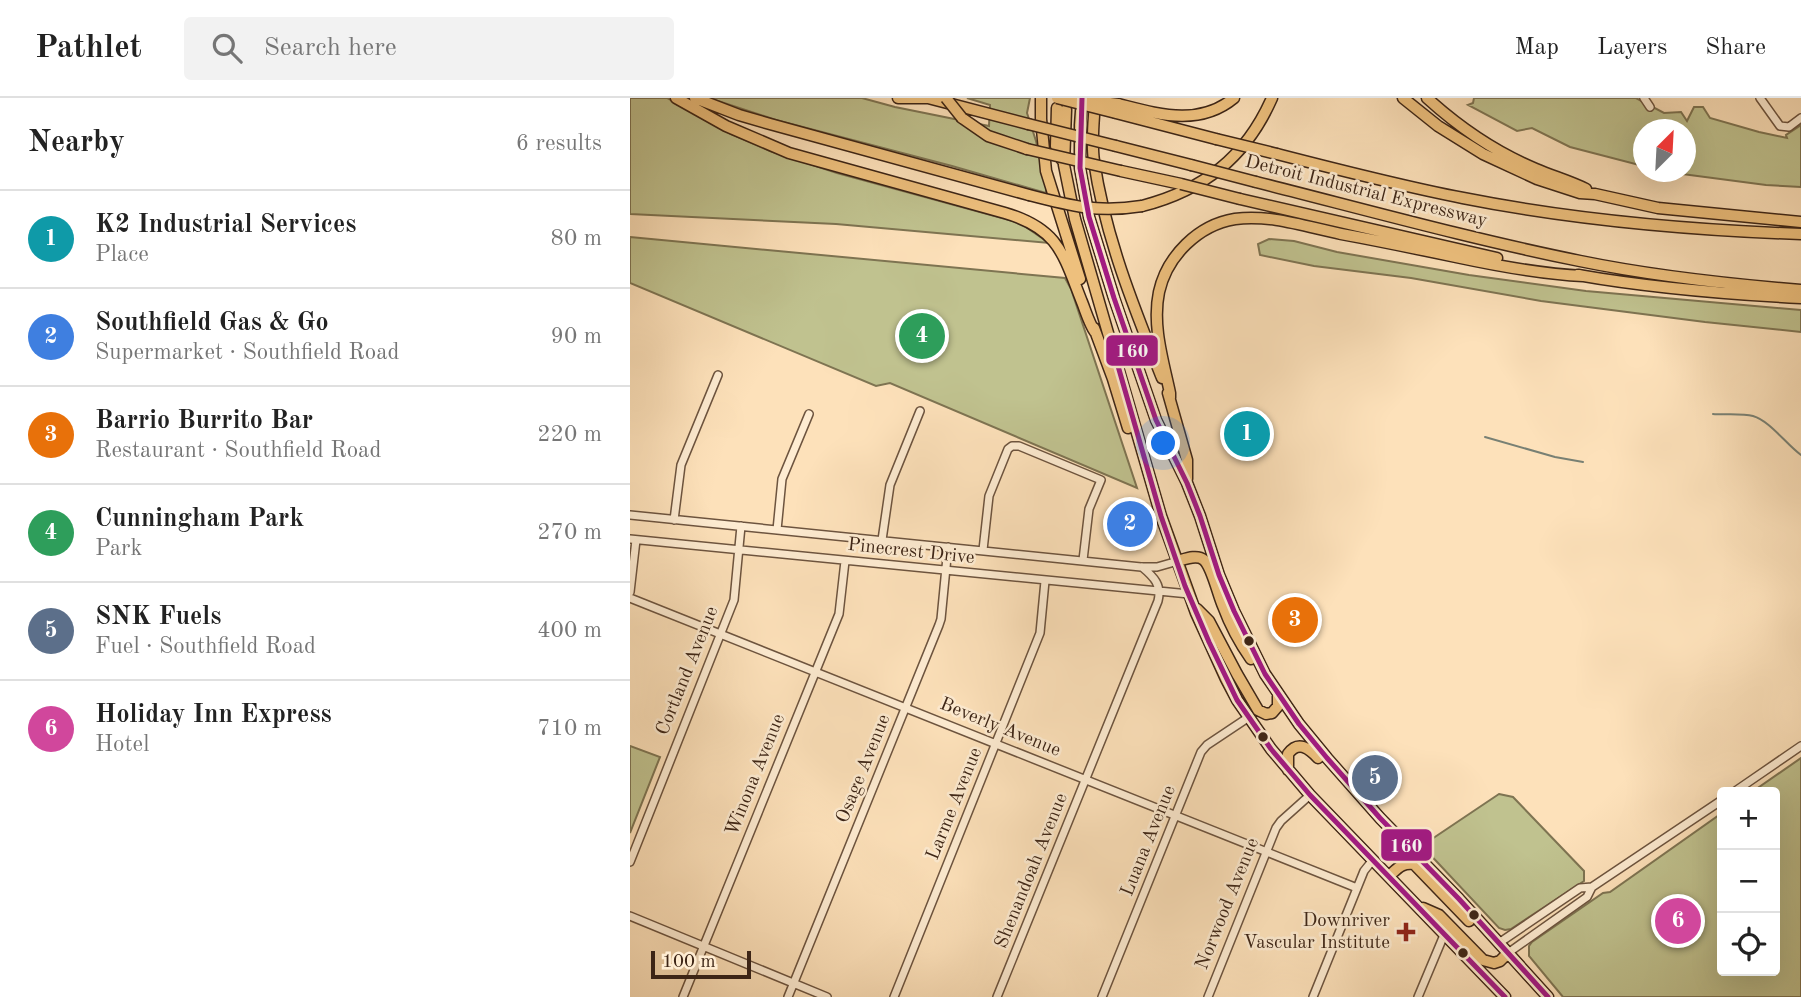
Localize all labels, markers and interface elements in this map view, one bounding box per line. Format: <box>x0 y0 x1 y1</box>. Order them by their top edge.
search box <box>184 17 674 80</box>
icon: search <box>208 29 246 67</box>
text: Pathlet <box>35 32 142 65</box>
text: Search here <box>264 35 397 61</box>
text: Map <box>1515 36 1559 60</box>
text: Layers <box>1597 36 1667 60</box>
text: Share <box>1705 36 1766 60</box>
north arrow <box>1633 119 1696 182</box>
text: Nearby <box>28 128 125 158</box>
text: 6 results <box>516 132 602 155</box>
street label: Detroit Industrial Expressway <box>1243 153 1489 231</box>
text: K2 Industrial Services <box>95 212 356 238</box>
text: 1 <box>44 227 58 250</box>
text: 80 m <box>551 227 602 250</box>
text: Place <box>95 243 149 266</box>
text: Southfield Gas & Go <box>95 310 329 336</box>
pin: 4 <box>899 310 945 362</box>
text: 2 <box>44 325 58 348</box>
text: 90 m <box>551 325 602 348</box>
line badge: 160 <box>1105 334 1159 367</box>
text: Supermarket · Southfield Road <box>95 341 400 364</box>
text: 160 <box>1115 343 1149 362</box>
text: Barrio Burrito Bar <box>95 408 313 434</box>
pin: 1 <box>1224 408 1270 460</box>
text: 3 <box>44 423 58 446</box>
text: 220 m <box>537 423 602 446</box>
your location <box>1146 426 1180 460</box>
text: Restaurant · Southfield Road <box>95 439 382 462</box>
pin: 2 <box>1107 498 1153 550</box>
text: Cunningham Park <box>95 506 304 532</box>
text: 4 <box>44 521 58 544</box>
text: 270 m <box>537 521 602 544</box>
street label: Pinecrest Drive <box>846 536 976 568</box>
text: Park <box>95 537 142 560</box>
pin: 3 <box>1272 594 1318 646</box>
text: SNK Fuels <box>95 604 221 630</box>
street label: Cortland Avenue <box>654 604 722 738</box>
text: 5 <box>44 619 58 642</box>
text: 400 m <box>537 619 602 642</box>
unlabelled marker <box>1242 634 1256 648</box>
text: Fuel · Southfield Road <box>95 635 316 658</box>
street label: Beverly Avenue <box>937 695 1063 761</box>
text: Holiday Inn Express <box>95 702 332 728</box>
street label: Winona Avenue <box>723 711 789 839</box>
street label: Osage Avenue <box>834 712 894 826</box>
text: 6 <box>44 717 58 740</box>
text: 710 m <box>537 717 602 740</box>
unlabelled marker <box>1256 730 1270 744</box>
text: Hotel <box>95 733 149 756</box>
street label: Larme Avenue <box>924 745 986 863</box>
pin: 5 <box>1352 752 1398 804</box>
street label: Luana Avenue <box>1118 783 1180 899</box>
map controls <box>1717 787 1780 976</box>
button: + <box>1717 787 1780 850</box>
street label: Shenandoah Avenue <box>992 791 1072 951</box>
line badge: 160 <box>1380 828 1433 862</box>
street label: Norwood Avenue <box>1193 835 1263 973</box>
text: 160 <box>1389 838 1423 857</box>
button: − <box>1717 850 1780 913</box>
pin: 6 <box>1655 895 1701 947</box>
unlabelled marker <box>1467 908 1481 922</box>
place label: Downriver Vascular Institute <box>1243 912 1390 953</box>
button: locate <box>1717 913 1780 976</box>
marker: Downriver Vascular Institute <box>1396 922 1416 942</box>
unlabelled marker <box>1456 946 1470 960</box>
scale bar <box>651 948 751 980</box>
text: 100 m <box>662 953 715 972</box>

